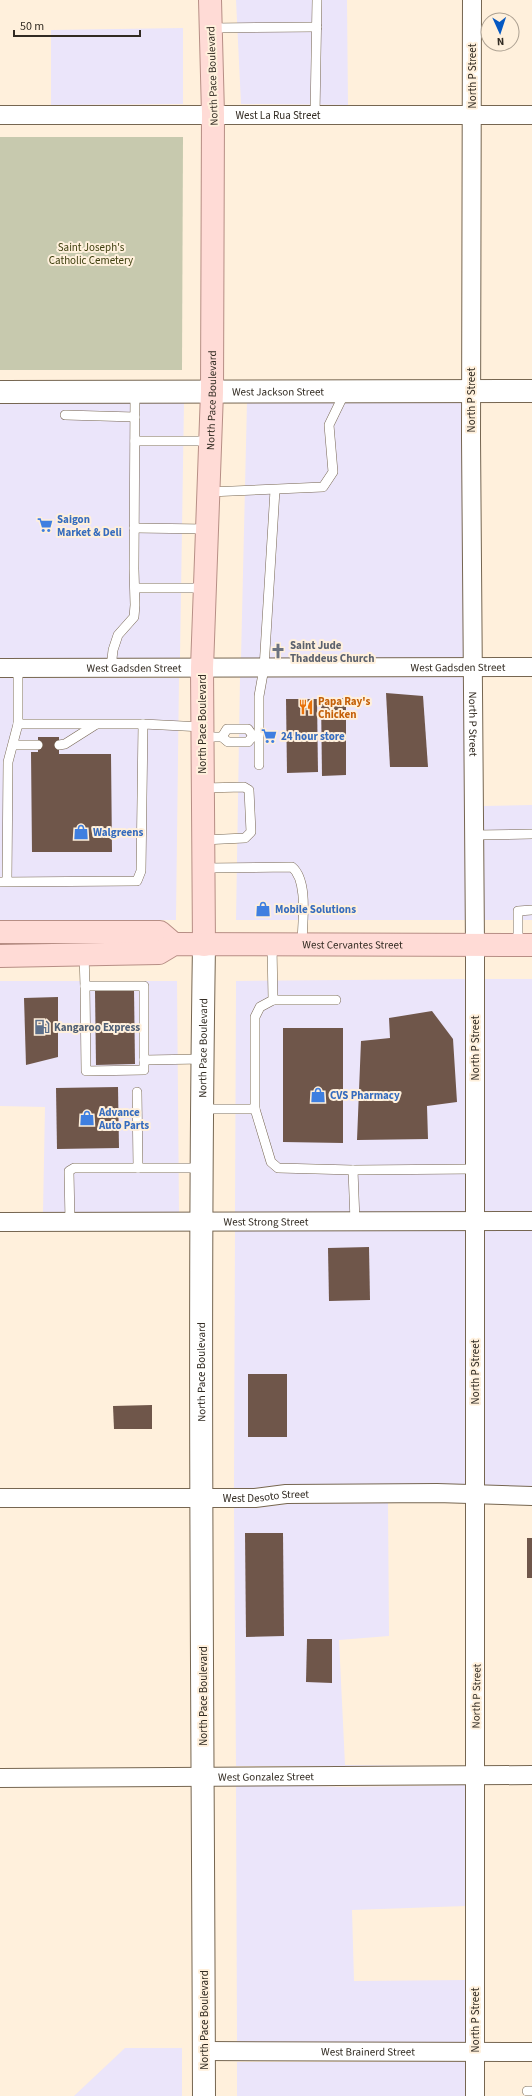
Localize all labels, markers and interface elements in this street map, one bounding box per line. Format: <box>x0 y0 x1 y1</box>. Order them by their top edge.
scale bar <box>14 12 140 38</box>
north arrow <box>480 12 520 52</box>
text: 50 m <box>20 18 44 35</box>
street label: North Pace Boulevard <box>203 26 222 126</box>
text: N <box>496 34 505 49</box>
street label: North P Street <box>465 43 480 108</box>
street label: West La Rua Street <box>235 108 321 123</box>
park label: Saint Joseph's Catholic Cemetery <box>49 240 133 268</box>
street label: North Pace Boulevard <box>203 350 220 450</box>
street label: North P Street <box>464 367 479 432</box>
street label: West Jackson Street <box>232 384 324 400</box>
place label: Saigon Market & Deli <box>57 512 122 540</box>
supermarket icon: Saigon Market & Deli <box>36 516 54 534</box>
place label: Saint Jude Thaddeus Church <box>290 638 374 666</box>
church icon: Saint Jude Thaddeus Church <box>269 642 287 660</box>
street label: West Gadsden Street <box>411 660 506 675</box>
street label: West Gadsden Street <box>87 661 182 676</box>
street label: North Pace Boulevard <box>195 674 210 774</box>
street label: North P Street <box>465 691 481 757</box>
place label: Papa Ray's Chicken <box>318 694 370 722</box>
restaurant icon: Papa Ray's Chicken <box>297 698 315 716</box>
supermarket icon: 24 hour store <box>260 727 278 745</box>
place label: 24 hour store <box>281 729 345 744</box>
shop icon: Walgreens <box>72 823 90 841</box>
place label: Walgreens <box>93 825 144 840</box>
shop icon: Mobile Solutions <box>254 900 272 918</box>
place label: Mobile Solutions <box>275 902 356 917</box>
street label: West Cervantes Street <box>302 937 403 953</box>
street label: North Pace Boulevard <box>195 998 211 1098</box>
street label: North P Street <box>468 1015 483 1080</box>
fuel station icon: Kangaroo Express <box>33 1018 51 1036</box>
place label: Kangaroo Express <box>54 1020 140 1035</box>
shop icon: CVS Pharmacy <box>309 1086 327 1104</box>
place label: CVS Pharmacy <box>330 1088 400 1103</box>
place label: Advance Auto Parts <box>98 1105 149 1133</box>
shop icon: Advance Auto Parts <box>78 1109 96 1127</box>
street label: West Strong Street <box>224 1214 309 1230</box>
street label: North Pace Boulevard <box>194 1322 209 1422</box>
street label: North P Street <box>468 1339 483 1404</box>
street label: West Desoto Street <box>223 1487 309 1506</box>
street label: North Pace Boulevard <box>196 1646 211 1746</box>
street label: North P Street <box>468 1663 485 1729</box>
street label: West Gonzalez Street <box>218 1769 314 1785</box>
street label: North Pace Boulevard <box>197 1970 212 2070</box>
street label: North P Street <box>468 1987 483 2052</box>
street label: West Brainerd Street <box>321 2044 415 2060</box>

